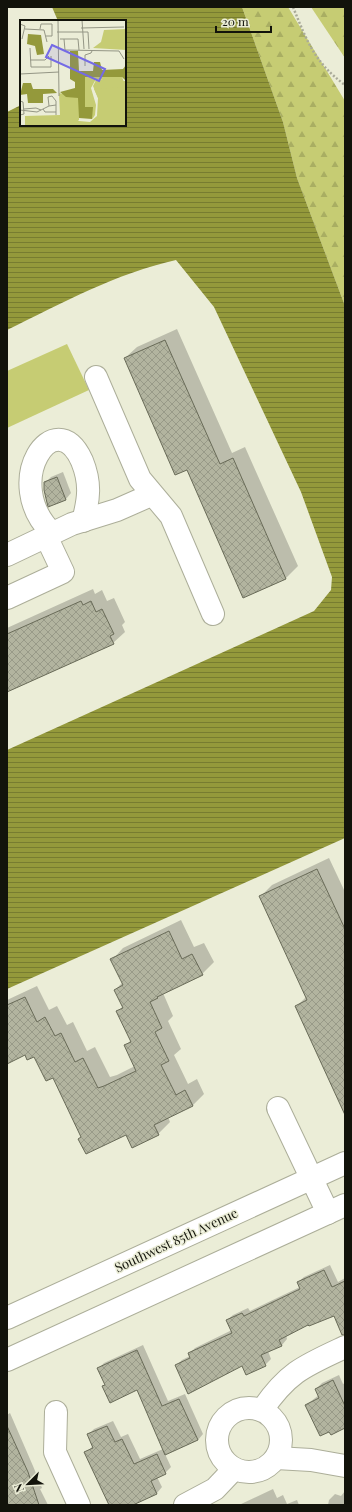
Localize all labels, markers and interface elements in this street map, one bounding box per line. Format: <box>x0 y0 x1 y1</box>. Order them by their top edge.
scale bar <box>216 8 271 34</box>
text: 20 m <box>222 13 249 29</box>
inset map <box>20 20 126 126</box>
street label: Southwest 85th Avenue <box>112 1203 240 1276</box>
north arrow <box>8 1464 48 1504</box>
text: N <box>10 1482 27 1495</box>

